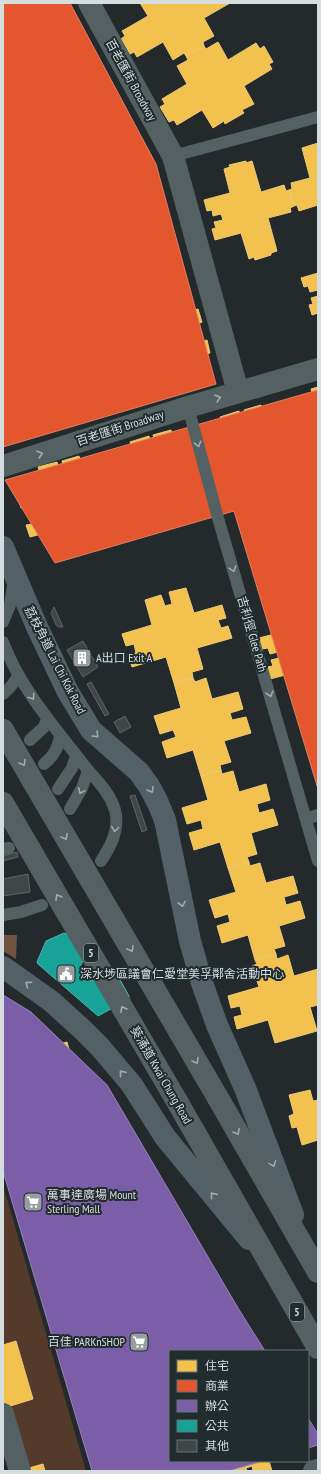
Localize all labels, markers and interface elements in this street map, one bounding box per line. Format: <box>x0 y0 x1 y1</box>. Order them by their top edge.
street label: 百老匯街 Broadway <box>103 36 160 124</box>
one-way arrow <box>214 394 221 403</box>
street label: 百老匯街 Broadway <box>74 406 166 449</box>
one-way arrow <box>193 440 202 447</box>
one-way arrow <box>36 450 43 459</box>
one-way arrow <box>228 566 237 573</box>
street label: 吉利徑 Glee Path <box>235 594 270 673</box>
street label: 荔枝角道 Lai Chi Kok Road <box>22 603 89 716</box>
building icon: A出口 Exit A <box>71 647 93 669</box>
place label: A出口 Exit A <box>96 650 152 665</box>
one-way arrow <box>265 690 274 697</box>
one-way arrow <box>28 693 35 700</box>
one-way arrow <box>92 730 99 738</box>
one-way arrow <box>18 759 25 767</box>
one-way arrow <box>78 786 86 794</box>
one-way arrow <box>146 786 153 793</box>
one-way arrow <box>111 825 120 832</box>
one-way arrow <box>61 833 68 840</box>
one-way arrow <box>55 894 62 901</box>
one-way arrow <box>178 900 186 907</box>
road number: 5 <box>84 944 98 962</box>
one-way arrow <box>126 945 133 952</box>
public building icon: 深水埗區議會仁愛堂美孚鄰舍活動中心 <box>55 963 77 985</box>
place label: 深水埗區議會仁愛堂美孚鄰舍活動中心 <box>80 966 284 981</box>
one-way arrow <box>25 982 32 989</box>
one-way arrow <box>121 1006 128 1013</box>
street label: 葵涌道 Kwai Chung Road <box>127 1023 196 1126</box>
one-way arrow <box>191 1057 199 1064</box>
one-way arrow <box>120 1070 127 1077</box>
one-way arrow <box>233 1128 240 1135</box>
one-way arrow <box>269 1160 277 1167</box>
place label: 萬事達廣場 Mount Sterling Mall <box>47 1187 137 1216</box>
supermarket icon: 萬事達廣場 Mount Sterling Mall <box>22 1191 44 1213</box>
one-way arrow <box>210 1192 217 1200</box>
road number: 5 <box>290 1303 304 1321</box>
supermarket icon: 百佳 PARKnSHOP <box>128 1331 150 1353</box>
place label: 百佳 PARKnSHOP <box>48 1334 126 1349</box>
legend <box>169 1350 309 1462</box>
text: 住宅 <box>205 1358 229 1373</box>
text: 商業 <box>205 1378 229 1393</box>
text: 辦公 <box>205 1398 229 1413</box>
text: 公共 <box>205 1418 229 1433</box>
text: 其他 <box>205 1438 229 1453</box>

